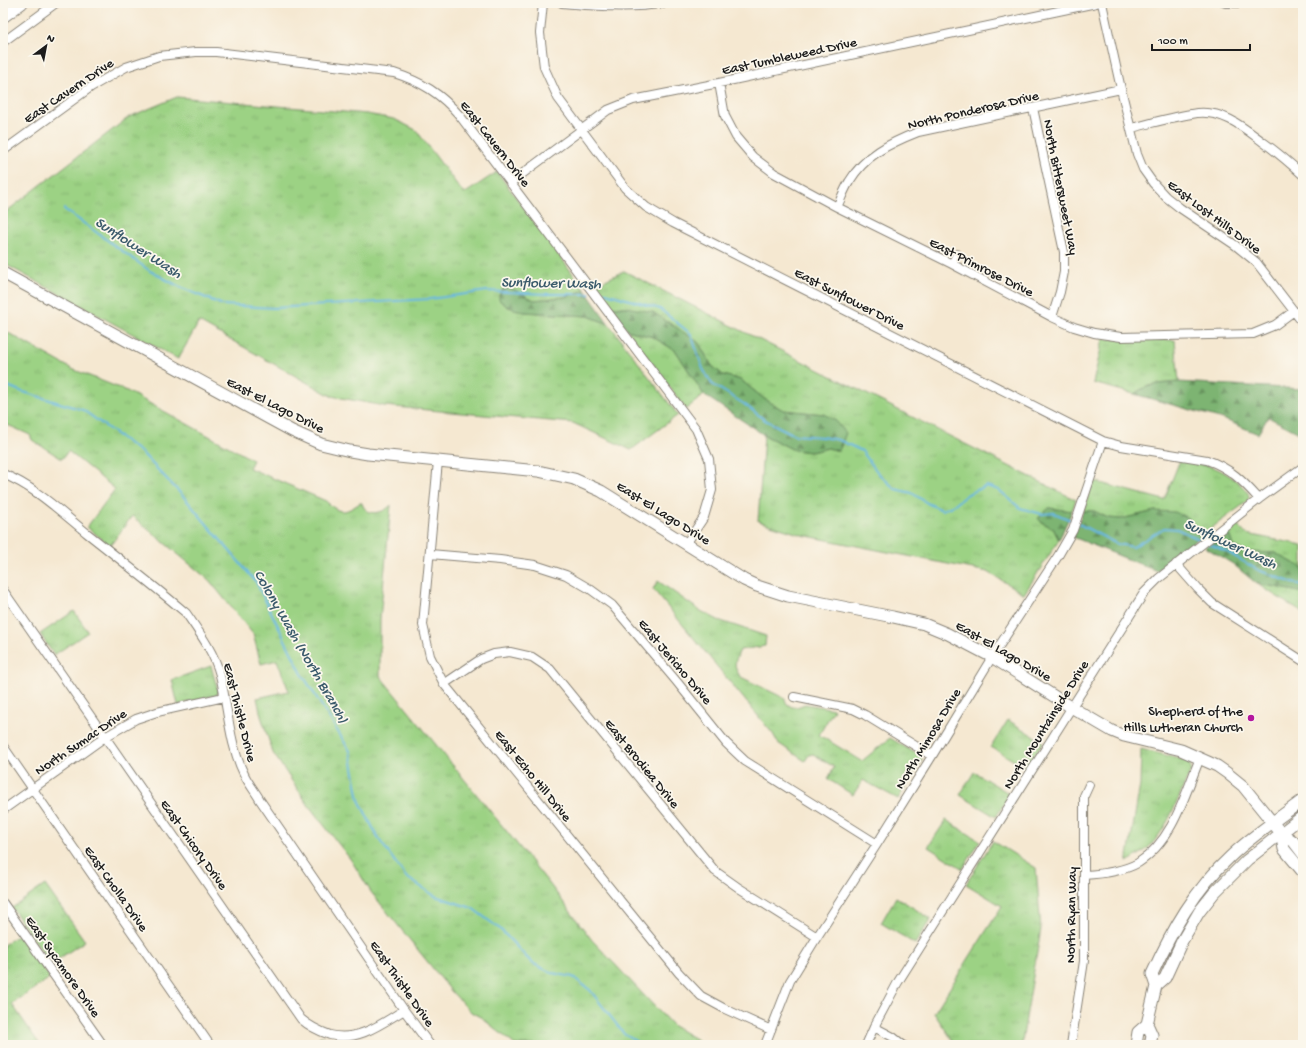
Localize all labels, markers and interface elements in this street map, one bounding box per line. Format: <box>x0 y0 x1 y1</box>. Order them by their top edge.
north arrow <box>26 26 66 66</box>
scale bar <box>1152 26 1250 52</box>
text: N <box>44 32 56 46</box>
street label: East Tumbleweed Drive <box>720 35 859 80</box>
text: 100 m <box>1157 35 1188 49</box>
street label: East Cavern Drive <box>21 55 118 128</box>
street label: North Ponderosa Drive <box>906 88 1041 135</box>
street label: East Cavern Drive <box>455 98 533 192</box>
street label: North Bittersweet Way <box>1038 118 1081 257</box>
street label: East Lost Hills Drive <box>1163 177 1265 259</box>
water label: Sunflower Wash <box>91 214 185 284</box>
street label: East Primrose Drive <box>926 235 1037 302</box>
street label: East Sunflower Drive <box>791 265 908 336</box>
water label: Sunflower Wash <box>501 274 602 294</box>
street label: East El Lago Drive <box>223 374 327 439</box>
street label: East El Lago Drive <box>612 478 714 550</box>
water label: Sunflower Wash <box>1181 516 1280 574</box>
water label: Colony Wash (North Branch) <box>249 567 352 727</box>
street label: East Jericho Drive <box>633 616 715 710</box>
street label: East El Lago Drive <box>952 618 1054 687</box>
street label: North Mountainside Drive <box>1000 657 1094 793</box>
street label: East Thistle Drive <box>218 661 259 765</box>
street label: North Mimosa Drive <box>892 685 966 793</box>
place label: Shepherd of the Hills Lutheran Church <box>1124 704 1244 737</box>
street label: North Sumac Drive <box>32 706 131 780</box>
marker: Shepherd of the Hills Lutheran Church <box>1246 713 1256 723</box>
street label: East Brodiea Drive <box>600 716 683 813</box>
street label: East Echo Hill Drive <box>490 727 575 827</box>
street label: East Chicory Drive <box>155 797 231 895</box>
street label: East Cholla Drive <box>79 843 151 936</box>
street label: North Ryan Way <box>1063 867 1082 963</box>
street label: East Sycamore Drive <box>21 913 104 1022</box>
street label: East Thistle Drive <box>365 938 438 1032</box>

